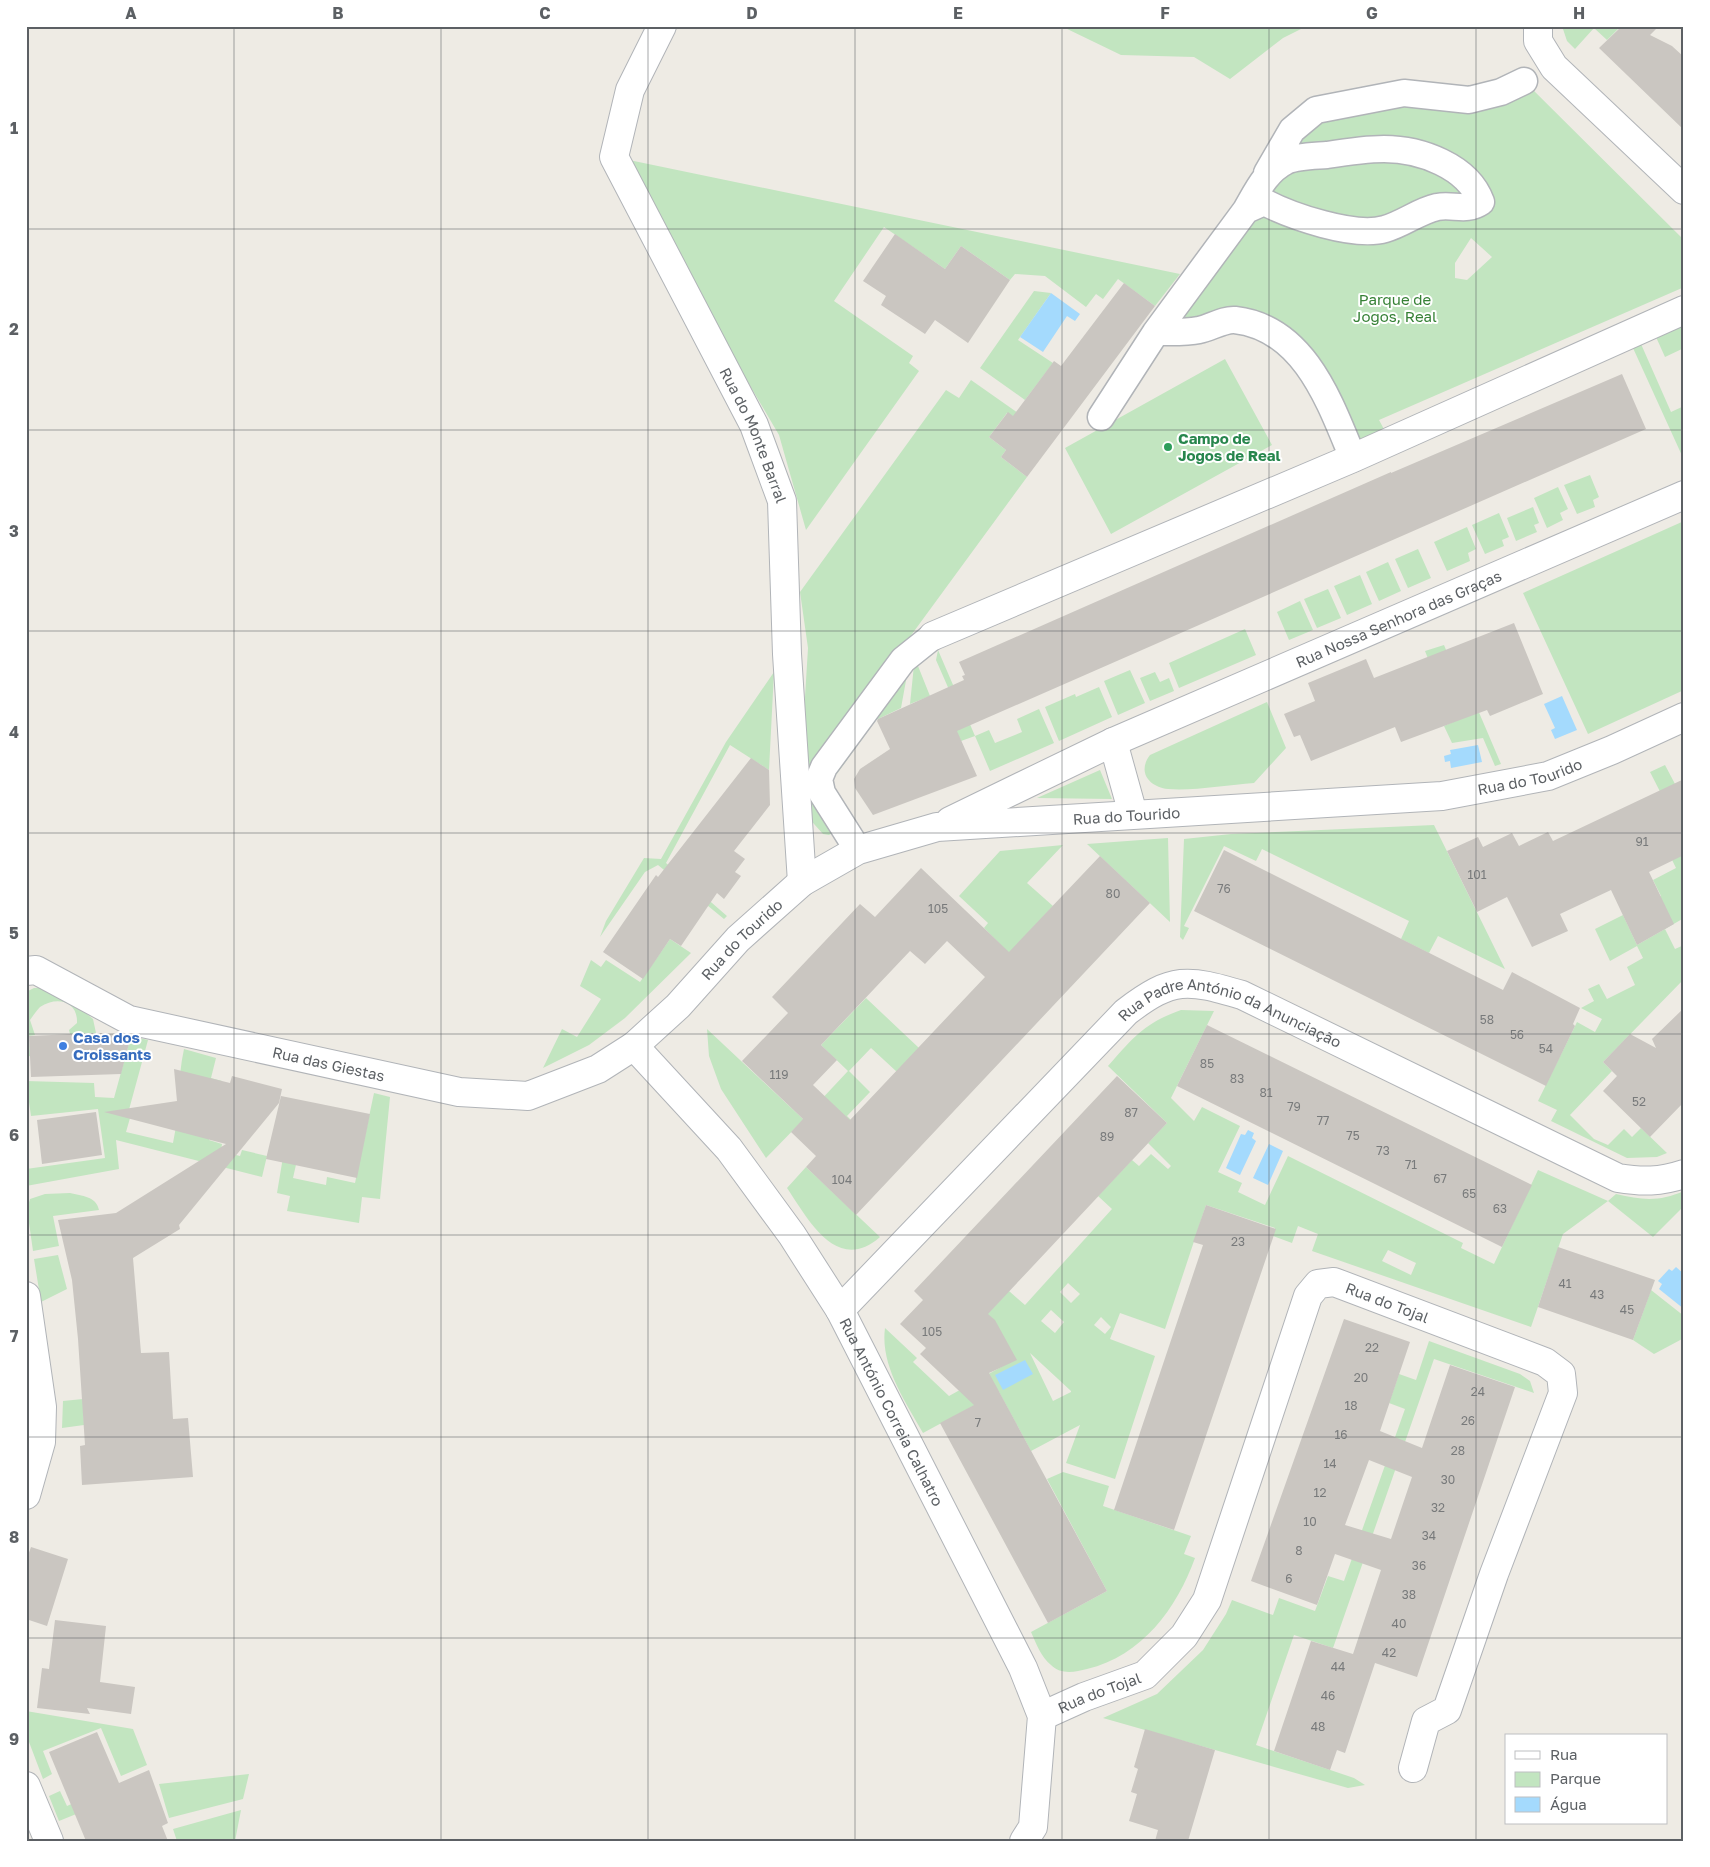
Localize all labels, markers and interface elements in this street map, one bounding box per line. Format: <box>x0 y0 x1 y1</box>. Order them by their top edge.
text: A <box>125 3 137 23</box>
text: B <box>332 3 344 23</box>
text: C <box>539 3 551 23</box>
text: D <box>746 3 758 23</box>
text: E <box>953 3 963 23</box>
text: F <box>1160 3 1170 23</box>
text: G <box>1366 3 1378 23</box>
text: H <box>1573 3 1585 23</box>
text: 1 <box>10 118 18 138</box>
park label: Parque de Jogos, Real <box>1353 290 1437 325</box>
text: 2 <box>9 319 19 339</box>
street label: Rua do Monte Barral <box>716 364 791 505</box>
place label: Campo de Jogos de Real <box>1178 429 1281 464</box>
marker: Campo de Jogos de Real <box>1162 441 1174 453</box>
text: 3 <box>9 521 19 541</box>
street label: Rua Nossa Senhora das Graças <box>1293 566 1504 671</box>
text: 4 <box>9 722 19 742</box>
street label: Rua do Tourido <box>1476 754 1585 798</box>
street label: Rua do Tourido <box>1072 803 1181 828</box>
house number: 91 <box>1635 834 1649 849</box>
house number: 101 <box>1467 867 1487 882</box>
house number: 76 <box>1217 881 1231 896</box>
house number: 80 <box>1106 886 1120 901</box>
street label: Rua do Tourido <box>697 895 786 983</box>
house number: 105 <box>928 901 948 916</box>
text: 5 <box>9 923 19 943</box>
street label: Rua Padre António da Anunciação <box>1114 974 1344 1051</box>
house number: 58 <box>1480 1012 1494 1027</box>
house number: 56 <box>1510 1027 1524 1042</box>
place label: Casa dos Croissants <box>73 1028 151 1063</box>
marker: Casa dos Croissants <box>57 1040 69 1052</box>
house number: 54 <box>1539 1041 1553 1056</box>
street label: Rua das Giestas <box>271 1043 387 1085</box>
house number: 85 <box>1200 1056 1214 1071</box>
house number: 119 <box>770 1067 788 1082</box>
house number: 83 <box>1230 1071 1244 1086</box>
house number: 81 <box>1259 1085 1273 1100</box>
house number: 52 <box>1632 1094 1646 1109</box>
house number: 79 <box>1287 1099 1301 1114</box>
house number: 87 <box>1124 1105 1138 1120</box>
house number: 77 <box>1317 1113 1329 1128</box>
text: 6 <box>9 1125 19 1145</box>
house number: 75 <box>1346 1128 1360 1143</box>
house number: 89 <box>1100 1129 1114 1144</box>
house number: 73 <box>1376 1143 1390 1158</box>
house number: 71 <box>1405 1157 1417 1172</box>
house number: 67 <box>1433 1171 1447 1186</box>
house number: 104 <box>832 1172 852 1187</box>
house number: 65 <box>1462 1186 1476 1201</box>
house number: 63 <box>1493 1201 1507 1216</box>
house number: 23 <box>1231 1234 1245 1249</box>
house number: 41 <box>1558 1276 1572 1291</box>
street label: Rua do Tojal <box>1343 1278 1432 1326</box>
house number: 43 <box>1590 1287 1604 1302</box>
house number: 45 <box>1620 1302 1634 1317</box>
street label: Rua António Correia Calhatro <box>836 1315 948 1509</box>
house number: 105 <box>922 1324 942 1339</box>
text: 7 <box>10 1326 19 1346</box>
house number: 22 <box>1365 1340 1379 1355</box>
house number: 20 <box>1354 1370 1368 1385</box>
house number: 24 <box>1471 1384 1485 1399</box>
house number: 18 <box>1344 1398 1358 1413</box>
house number: 26 <box>1461 1413 1475 1428</box>
house number: 7 <box>975 1415 981 1430</box>
house number: 16 <box>1334 1427 1348 1442</box>
house number: 28 <box>1451 1443 1465 1458</box>
house number: 14 <box>1323 1456 1337 1471</box>
house number: 30 <box>1441 1472 1455 1487</box>
house number: 12 <box>1314 1485 1326 1500</box>
house number: 32 <box>1431 1500 1445 1515</box>
house number: 10 <box>1303 1514 1317 1529</box>
text: 8 <box>9 1527 19 1547</box>
house number: 34 <box>1422 1528 1436 1543</box>
house number: 8 <box>1295 1543 1303 1558</box>
house number: 36 <box>1412 1558 1426 1573</box>
house number: 6 <box>1285 1571 1293 1586</box>
house number: 38 <box>1402 1587 1416 1602</box>
house number: 40 <box>1392 1616 1406 1631</box>
house number: 42 <box>1382 1645 1396 1660</box>
house number: 44 <box>1331 1659 1345 1674</box>
street label: Rua do Tojal <box>1055 1668 1143 1717</box>
house number: 46 <box>1321 1688 1335 1703</box>
house number: 48 <box>1311 1719 1325 1734</box>
text: 9 <box>9 1729 19 1749</box>
legend <box>1505 1734 1668 1824</box>
text: Rua <box>1550 1745 1577 1763</box>
text: Parque <box>1550 1769 1601 1787</box>
text: Água <box>1550 1795 1587 1813</box>

